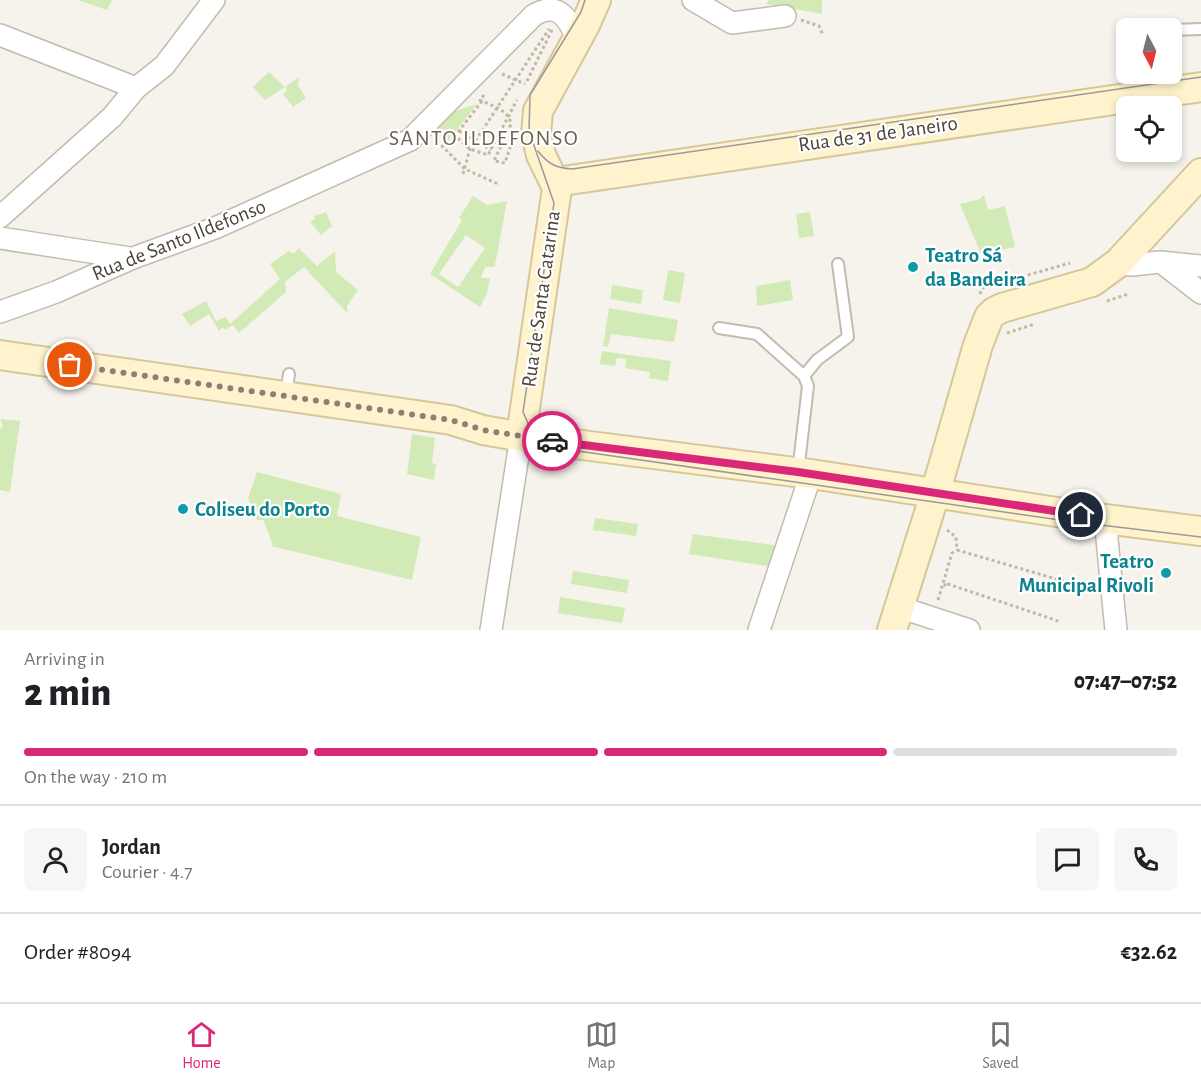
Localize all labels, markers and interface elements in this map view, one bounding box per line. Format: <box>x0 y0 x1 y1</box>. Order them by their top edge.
north arrow <box>1116 18 1182 84</box>
map controls <box>1116 18 1182 162</box>
button: locate <box>1116 96 1182 162</box>
street label: Rua de 31 de Janeiro <box>797 112 959 156</box>
district label: SANTO ILDEFONSO <box>389 127 579 149</box>
street label: Rua de Santo Ildefonso <box>89 196 269 284</box>
street label: Rua de Santa Catarina <box>518 209 564 389</box>
place label: Teatro Sá da Bandeira <box>925 245 1026 290</box>
marker: Teatro Sá da Bandeira <box>906 260 920 274</box>
pin <box>44 339 95 390</box>
icon: bag <box>53 348 86 381</box>
courier <box>522 411 582 471</box>
icon: car <box>536 425 569 458</box>
pin <box>1055 489 1106 540</box>
icon: home <box>1064 498 1097 531</box>
place label: Coliseu do Porto <box>195 499 330 520</box>
marker: Coliseu do Porto <box>176 502 190 516</box>
place label: Teatro Municipal Rivoli <box>1019 551 1154 596</box>
marker: Teatro Municipal Rivoli <box>1159 566 1173 580</box>
text: Arriving in <box>24 649 105 669</box>
text: 07:47–07:52 <box>1074 670 1177 692</box>
text: 2 min <box>24 674 111 713</box>
text: On the way · 210 m <box>24 767 167 787</box>
button: person <box>24 828 87 891</box>
button: chat <box>1036 828 1099 891</box>
button: phone <box>1114 828 1177 891</box>
text: Jordan <box>102 836 161 858</box>
text: Courier · 4.7 <box>102 862 193 882</box>
text: Order #8094 <box>24 941 132 963</box>
text: €32.62 <box>1121 941 1177 963</box>
tab: Home <box>182 1018 221 1073</box>
tab: Map <box>585 1018 618 1073</box>
tab: Saved <box>982 1018 1019 1073</box>

